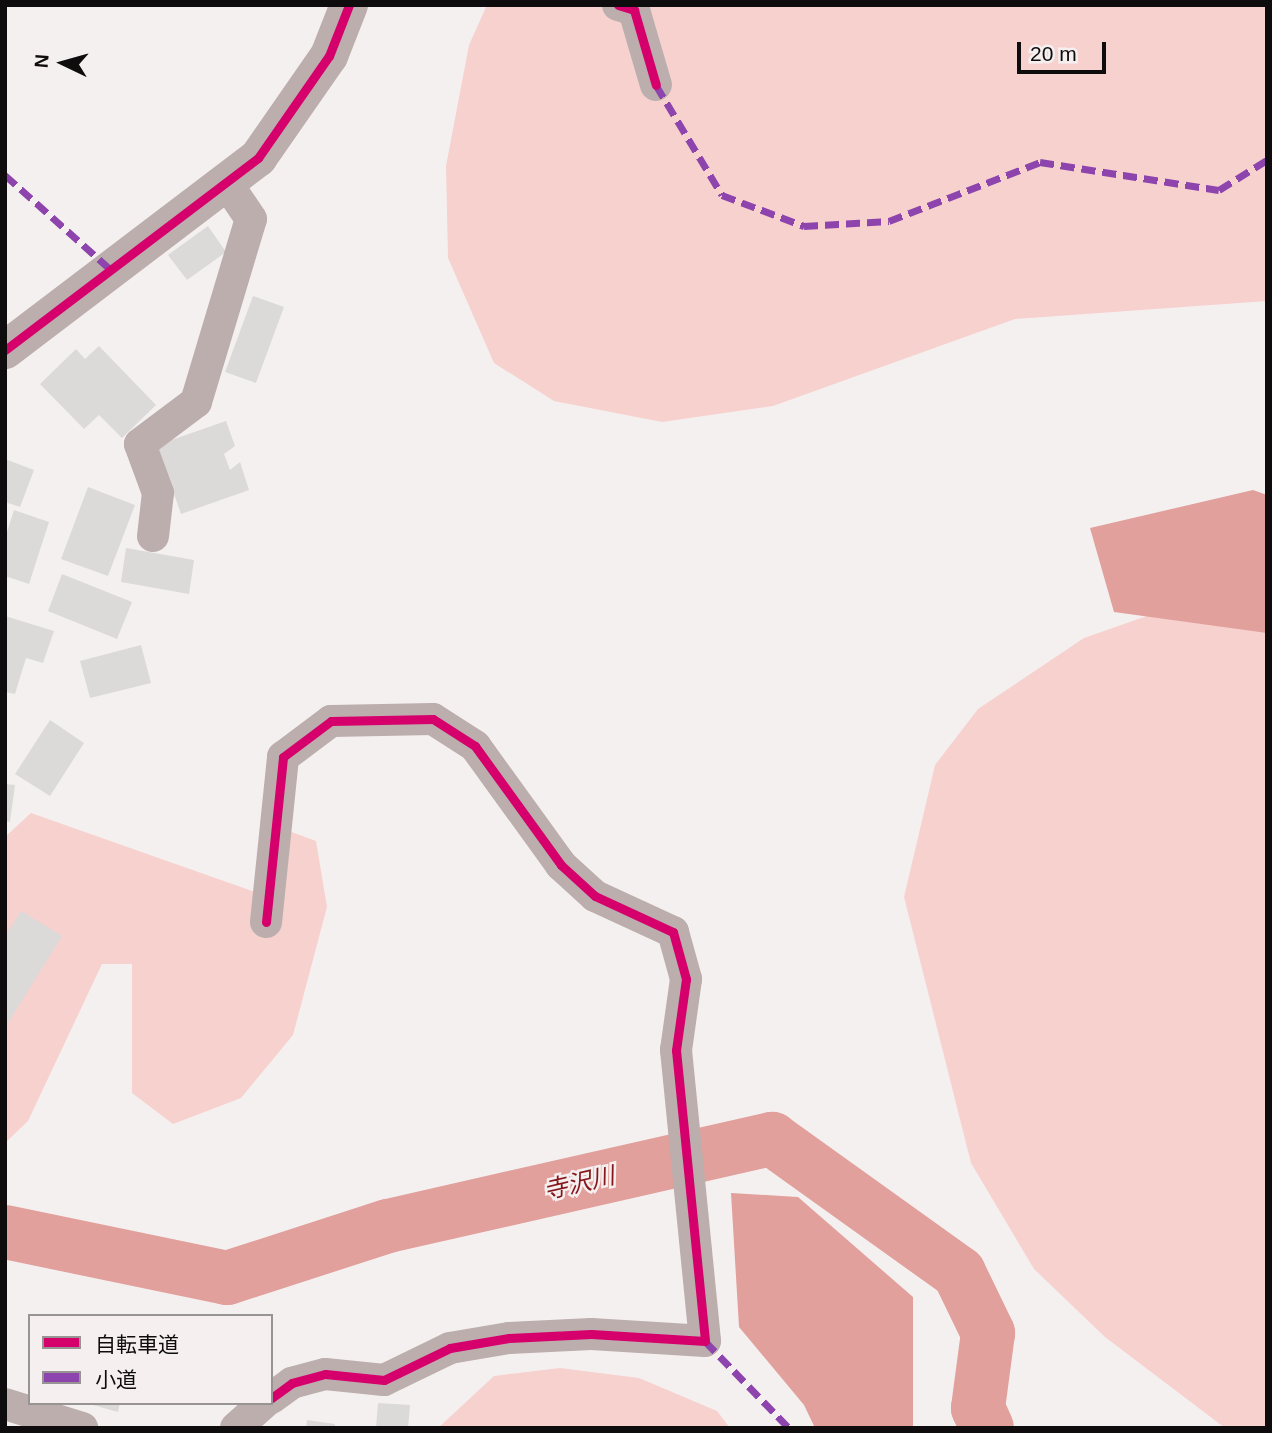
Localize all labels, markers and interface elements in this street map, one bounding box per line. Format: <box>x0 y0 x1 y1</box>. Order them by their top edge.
north arrow <box>28 28 98 98</box>
scale bar <box>1020 28 1109 72</box>
text: 20 m <box>1030 42 1077 65</box>
text: N <box>31 53 53 69</box>
water label: 寺沢川 <box>541 1161 617 1205</box>
legend <box>28 1314 273 1405</box>
text: 自転車道 <box>95 1333 179 1356</box>
text: 小道 <box>95 1368 137 1391</box>

